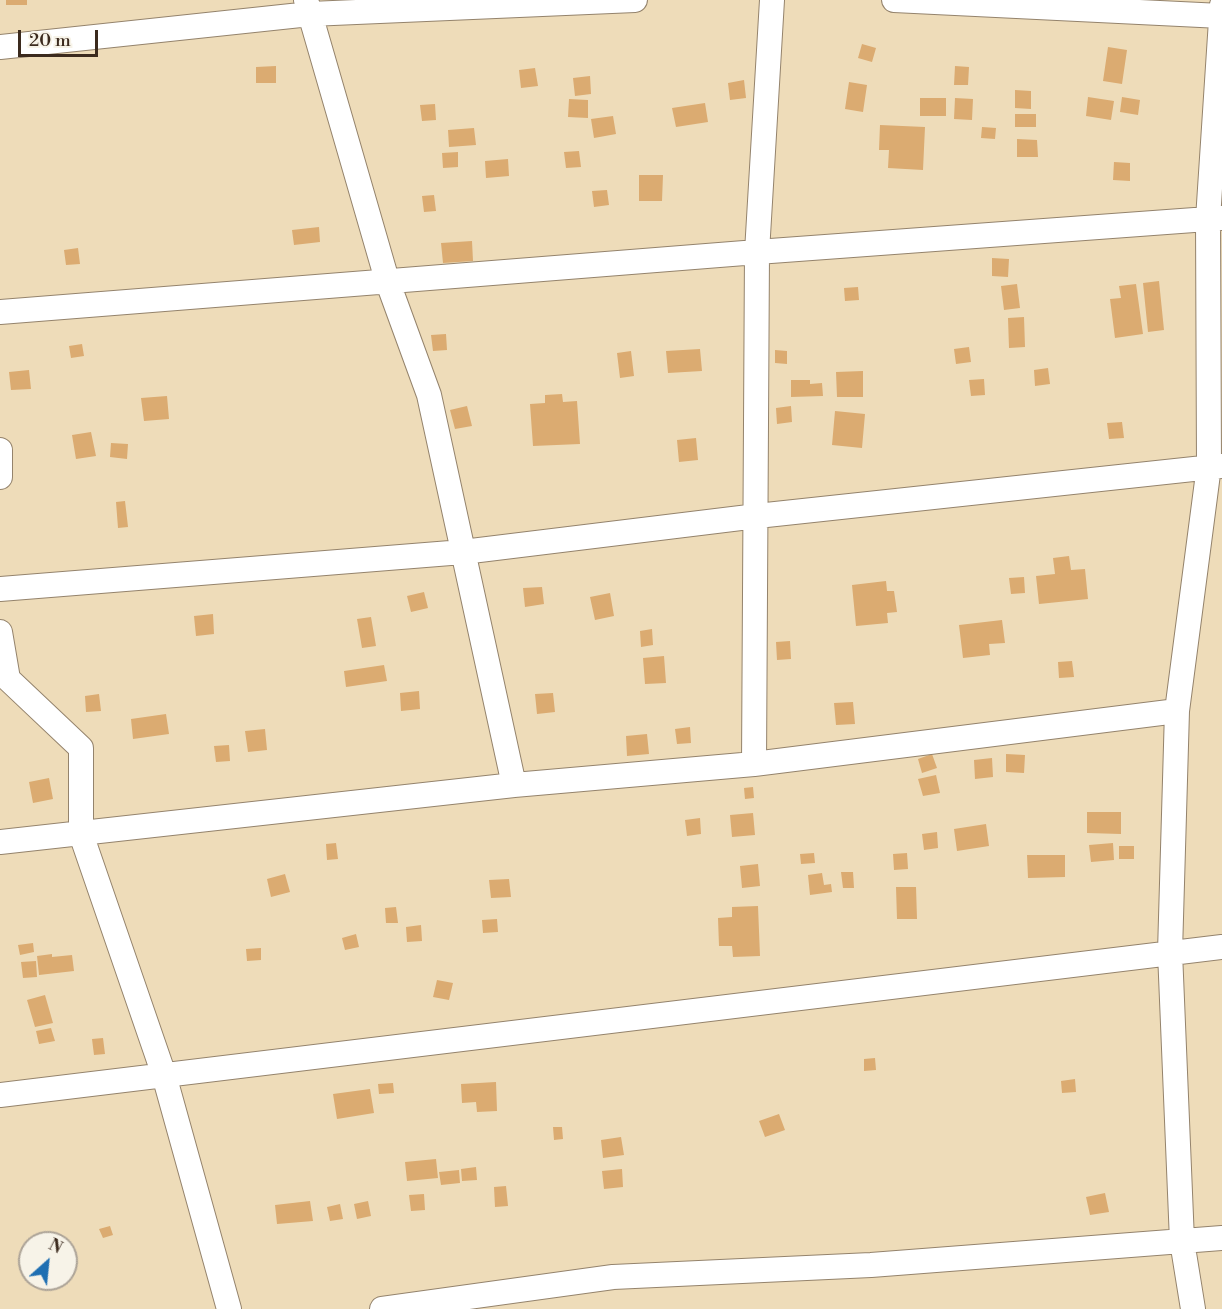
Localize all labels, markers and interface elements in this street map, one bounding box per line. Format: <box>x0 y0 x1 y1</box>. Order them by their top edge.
scale bar <box>21 18 100 56</box>
text: 20 m <box>29 29 71 52</box>
north arrow <box>18 1231 78 1291</box>
text: N <box>45 1235 65 1259</box>

